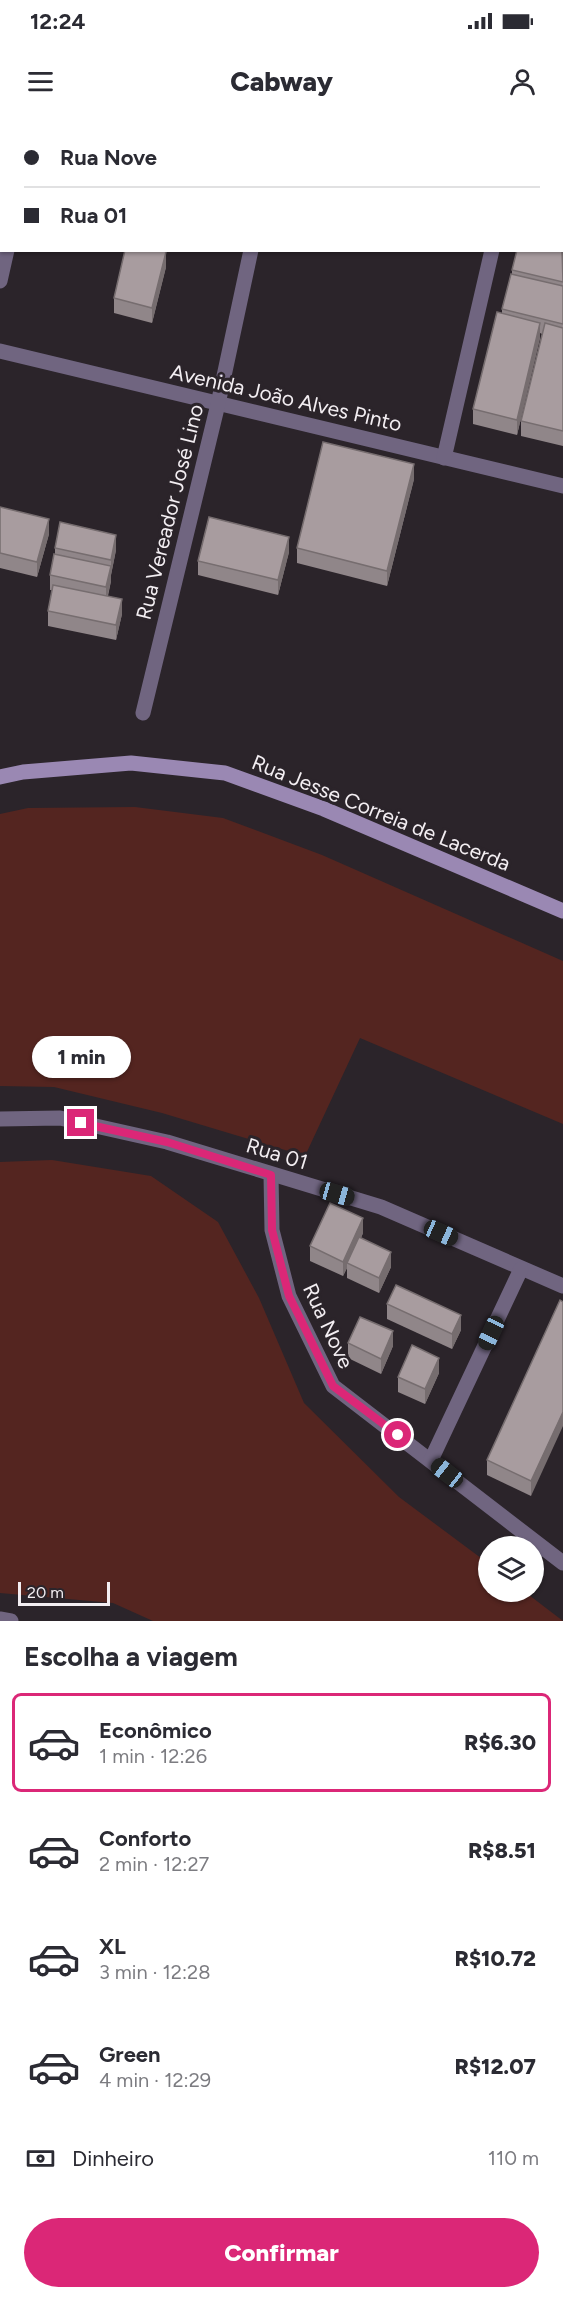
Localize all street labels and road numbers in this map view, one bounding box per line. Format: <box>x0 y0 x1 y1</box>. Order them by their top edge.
street label: Avenida João Alves Pinto <box>168 359 404 436</box>
street label: Rua Vereador José Lino <box>131 402 208 622</box>
street label: Rua Jesse Correia de Lacerda <box>248 749 514 876</box>
street label: Rua 01 <box>243 1132 311 1175</box>
street label: Rua Nove <box>298 1279 359 1372</box>

